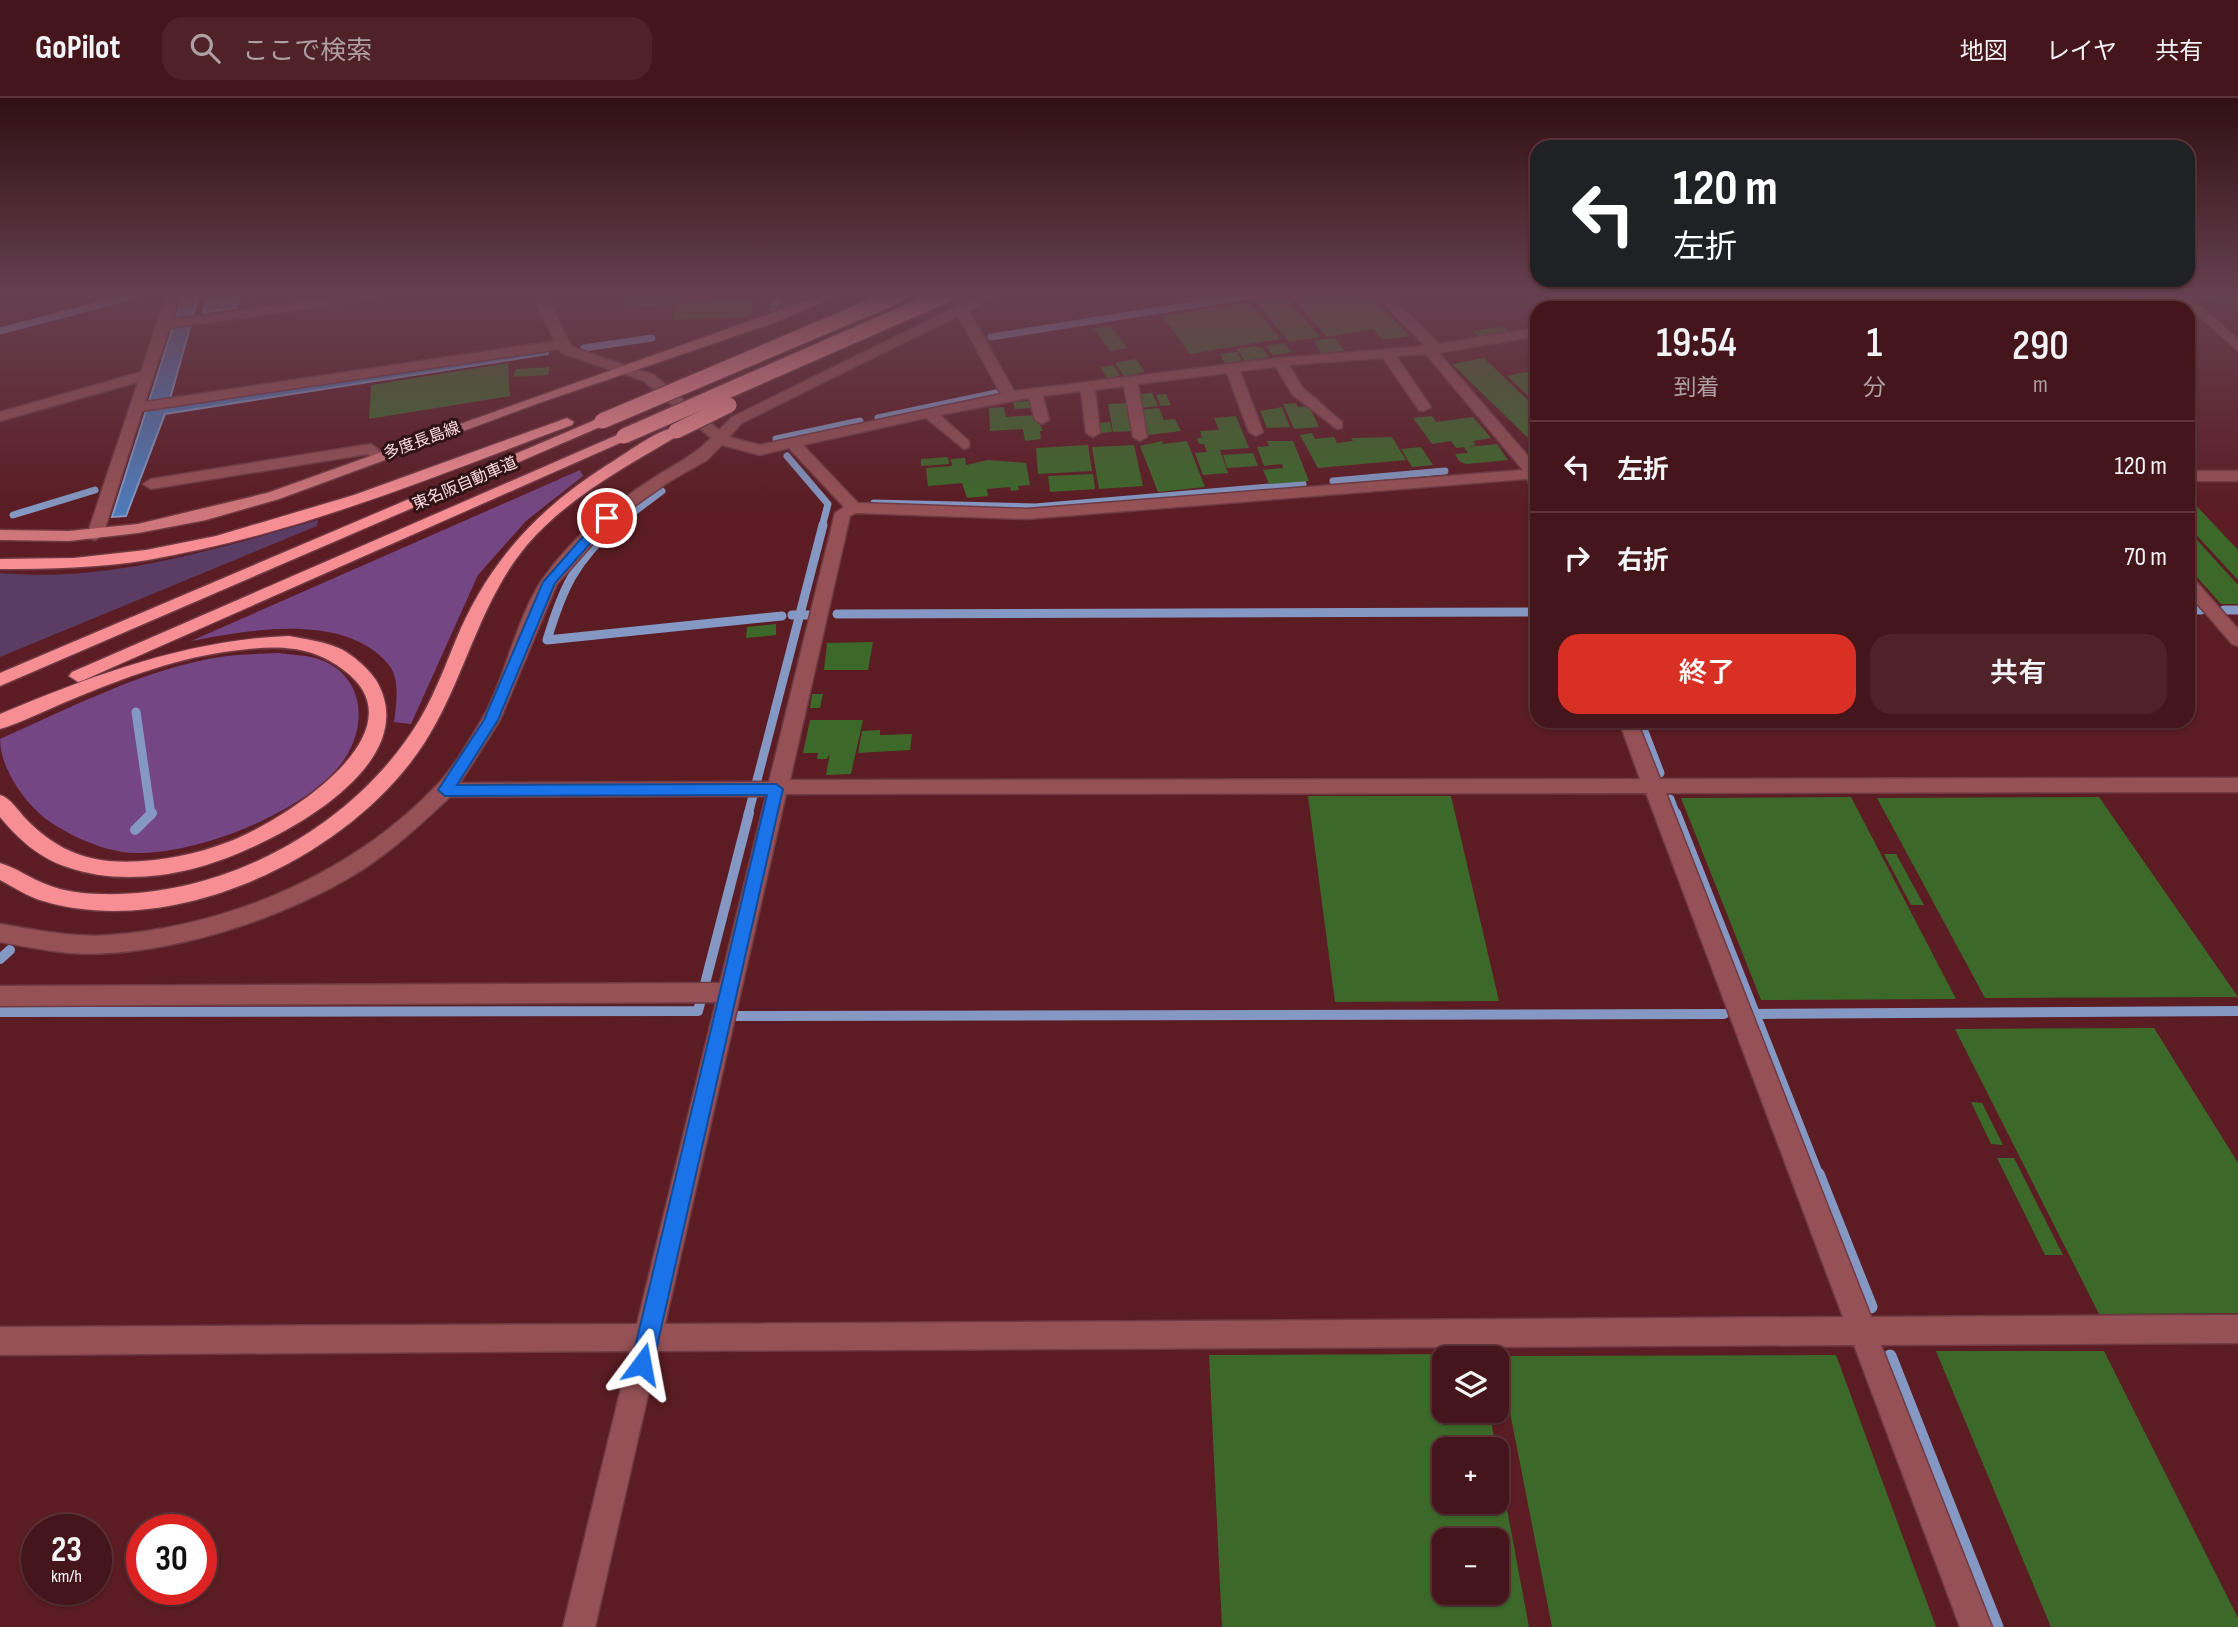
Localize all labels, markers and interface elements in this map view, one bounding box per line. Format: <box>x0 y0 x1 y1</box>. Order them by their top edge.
search box <box>162 17 652 80</box>
text: GoPilot <box>35 28 120 68</box>
icon: search <box>186 29 224 67</box>
text: ここで検索 <box>242 36 372 67</box>
text: 地図 <box>1960 37 2008 66</box>
text: レイヤ <box>2046 37 2117 66</box>
text: 共有 <box>2155 37 2203 66</box>
text: 120 m <box>1673 160 1778 219</box>
icon: left <box>1558 168 1649 259</box>
text: 左折 <box>1673 228 1737 267</box>
text: 19:54 <box>1656 318 1737 369</box>
text: 1 <box>1866 318 1882 369</box>
text: 290 <box>2012 321 2069 372</box>
text: m <box>2033 371 2048 399</box>
text: 到着 <box>1673 374 1719 402</box>
text: 分 <box>1863 374 1886 402</box>
street label: 多度長島線 <box>381 418 463 464</box>
icon: left <box>1558 448 1596 486</box>
text: 120 m <box>2114 451 2167 482</box>
street label: 東名阪自動車道 <box>410 453 520 515</box>
text: 左折 <box>1617 455 1669 486</box>
pin <box>577 488 637 548</box>
icon: arrive <box>588 499 626 537</box>
icon: right <box>1558 539 1596 577</box>
text: 70 m <box>2124 542 2167 573</box>
text: 右折 <box>1617 546 1669 577</box>
button: 終了 <box>1558 634 1856 714</box>
button: 共有 <box>1870 634 2167 714</box>
position arrow <box>605 1327 679 1401</box>
map controls <box>1432 1346 1509 1605</box>
button: layers <box>1432 1346 1509 1423</box>
button: + <box>1432 1437 1509 1514</box>
speed limit sign: 30 <box>126 1514 217 1605</box>
button: − <box>1432 1528 1509 1605</box>
text: 23 <box>51 1529 82 1572</box>
text: km/h <box>51 1566 82 1587</box>

